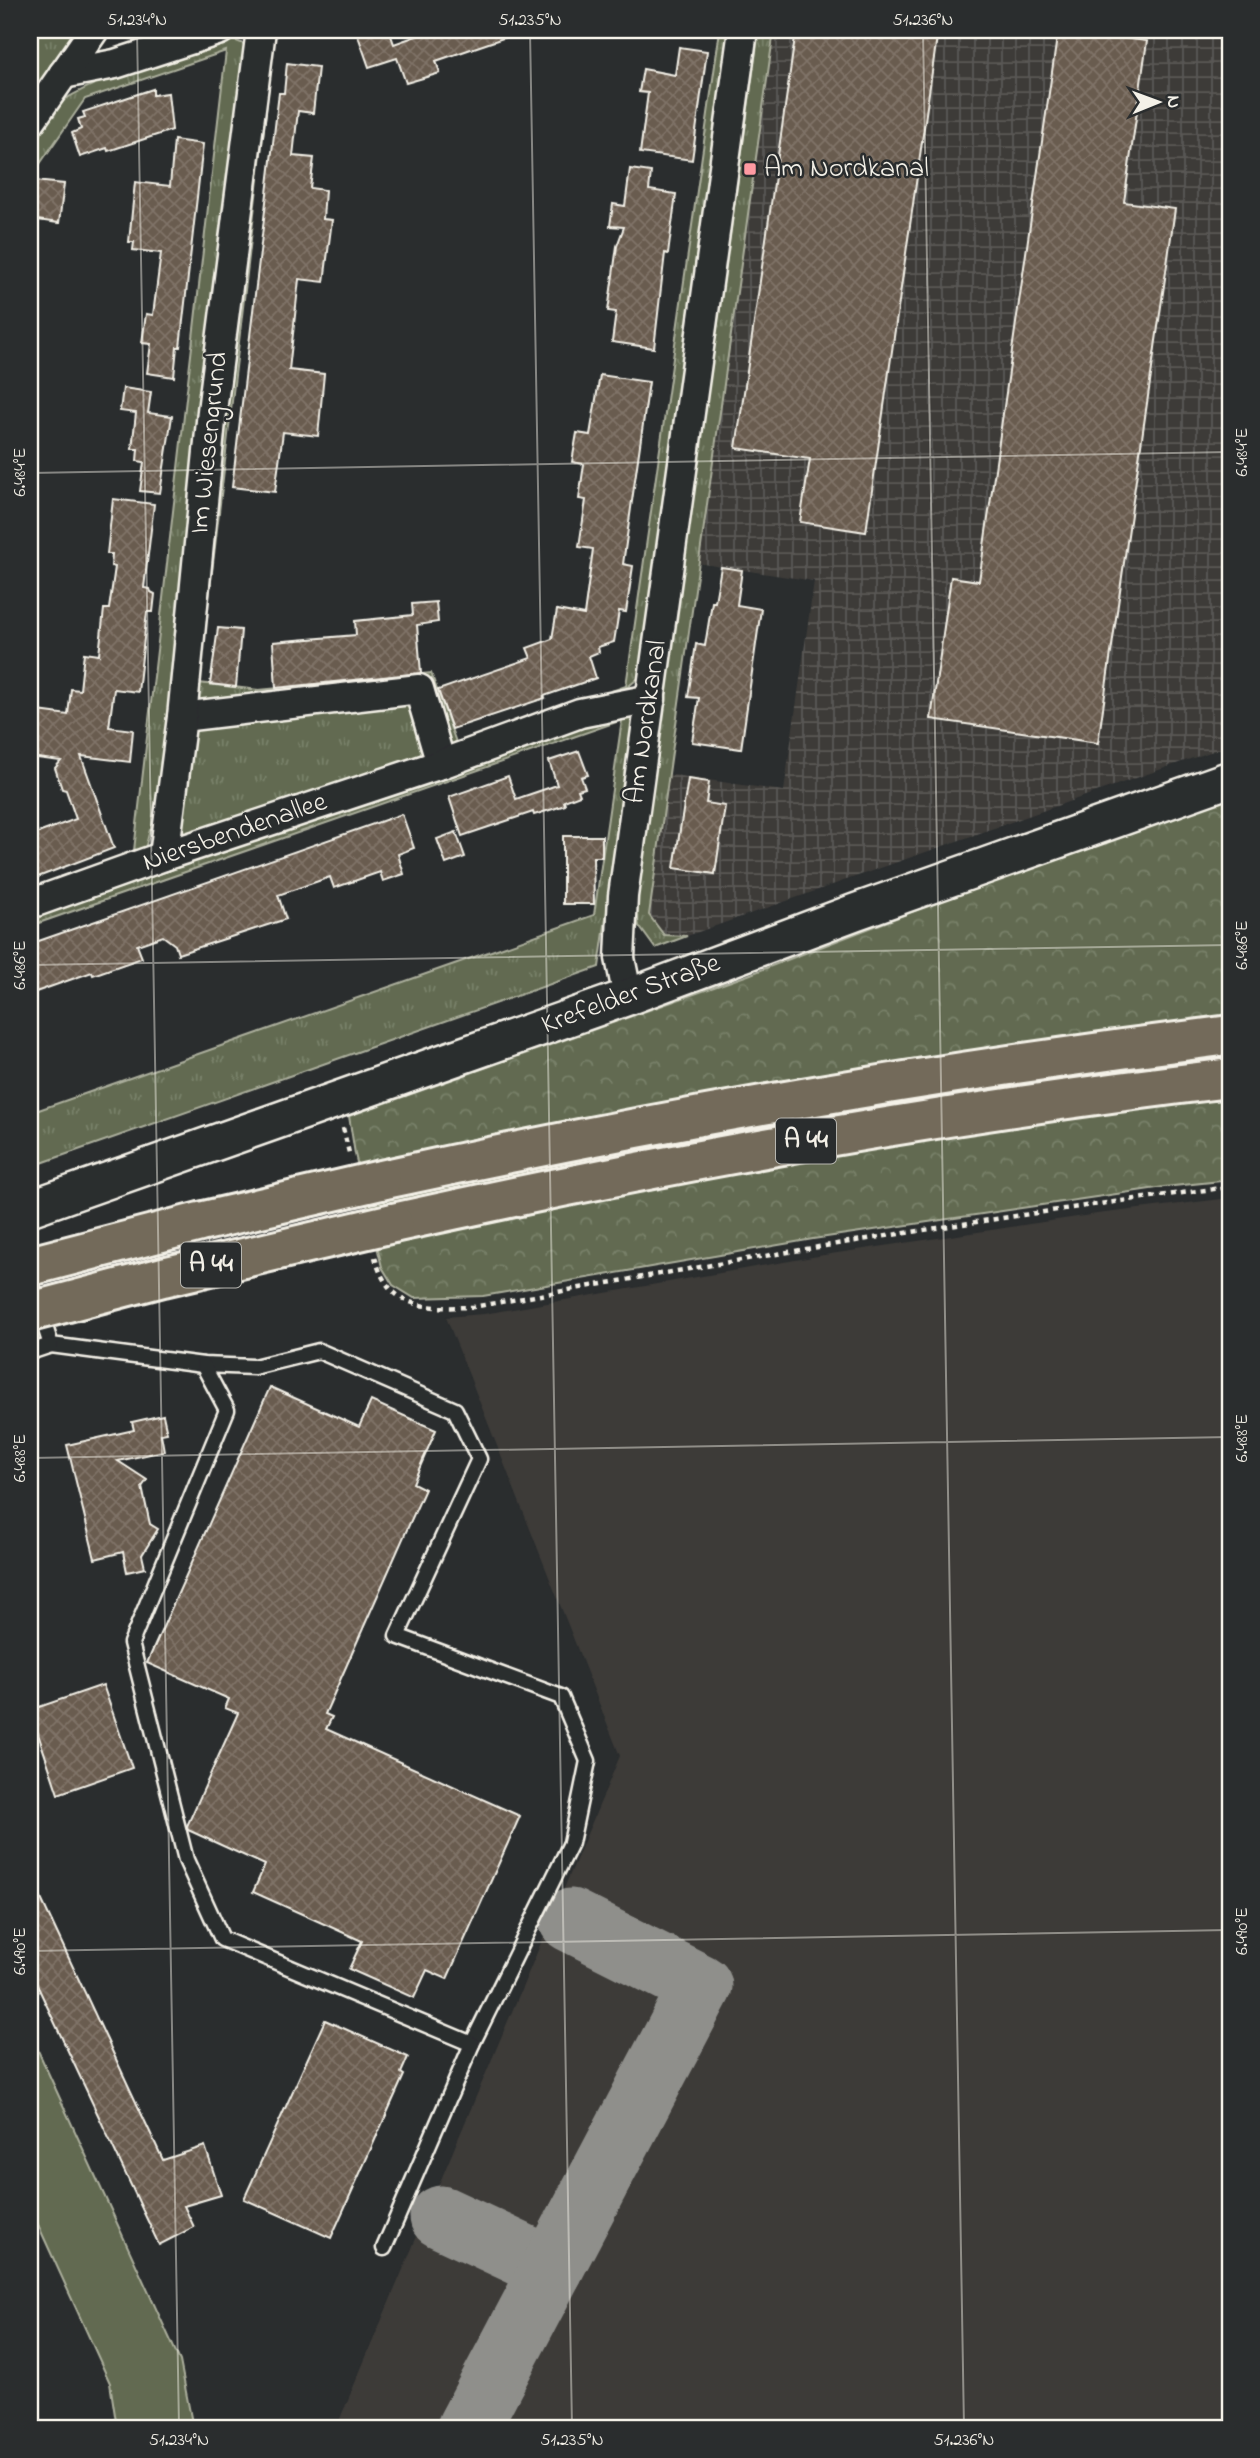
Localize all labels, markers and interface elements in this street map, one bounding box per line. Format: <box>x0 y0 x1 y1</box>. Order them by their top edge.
text: 51.234°N <box>107 8 167 34</box>
text: 51.235°N <box>498 8 562 34</box>
text: 51.236°N <box>893 8 953 34</box>
north arrow <box>1124 66 1194 136</box>
text: N <box>1159 95 1186 109</box>
place label: Am Nordkanal <box>764 149 929 190</box>
marker: Am Nordkanal <box>742 161 758 177</box>
street label: Im Wiesengrund <box>180 349 240 536</box>
text: 6.484°E <box>1230 427 1256 476</box>
text: 6.484°E <box>8 447 34 496</box>
street label: Am Nordkanal <box>615 638 679 806</box>
street label: Niersbendenallee <box>137 782 333 884</box>
text: 6.486°E <box>1230 920 1256 970</box>
text: 6.486°E <box>8 940 34 990</box>
street label: Krefelder Straße <box>536 944 726 1046</box>
road number: A 44 <box>776 1118 836 1164</box>
road number: A 44 <box>181 1242 241 1288</box>
text: 6.488°E <box>1230 1414 1256 1462</box>
text: 6.488°E <box>8 1434 34 1482</box>
text: 6.490°E <box>1230 1907 1256 1955</box>
text: 6.490°E <box>8 1927 34 1975</box>
text: 51.234°N <box>149 2428 209 2454</box>
text: 51.235°N <box>540 2428 604 2454</box>
text: 51.236°N <box>934 2428 994 2454</box>

